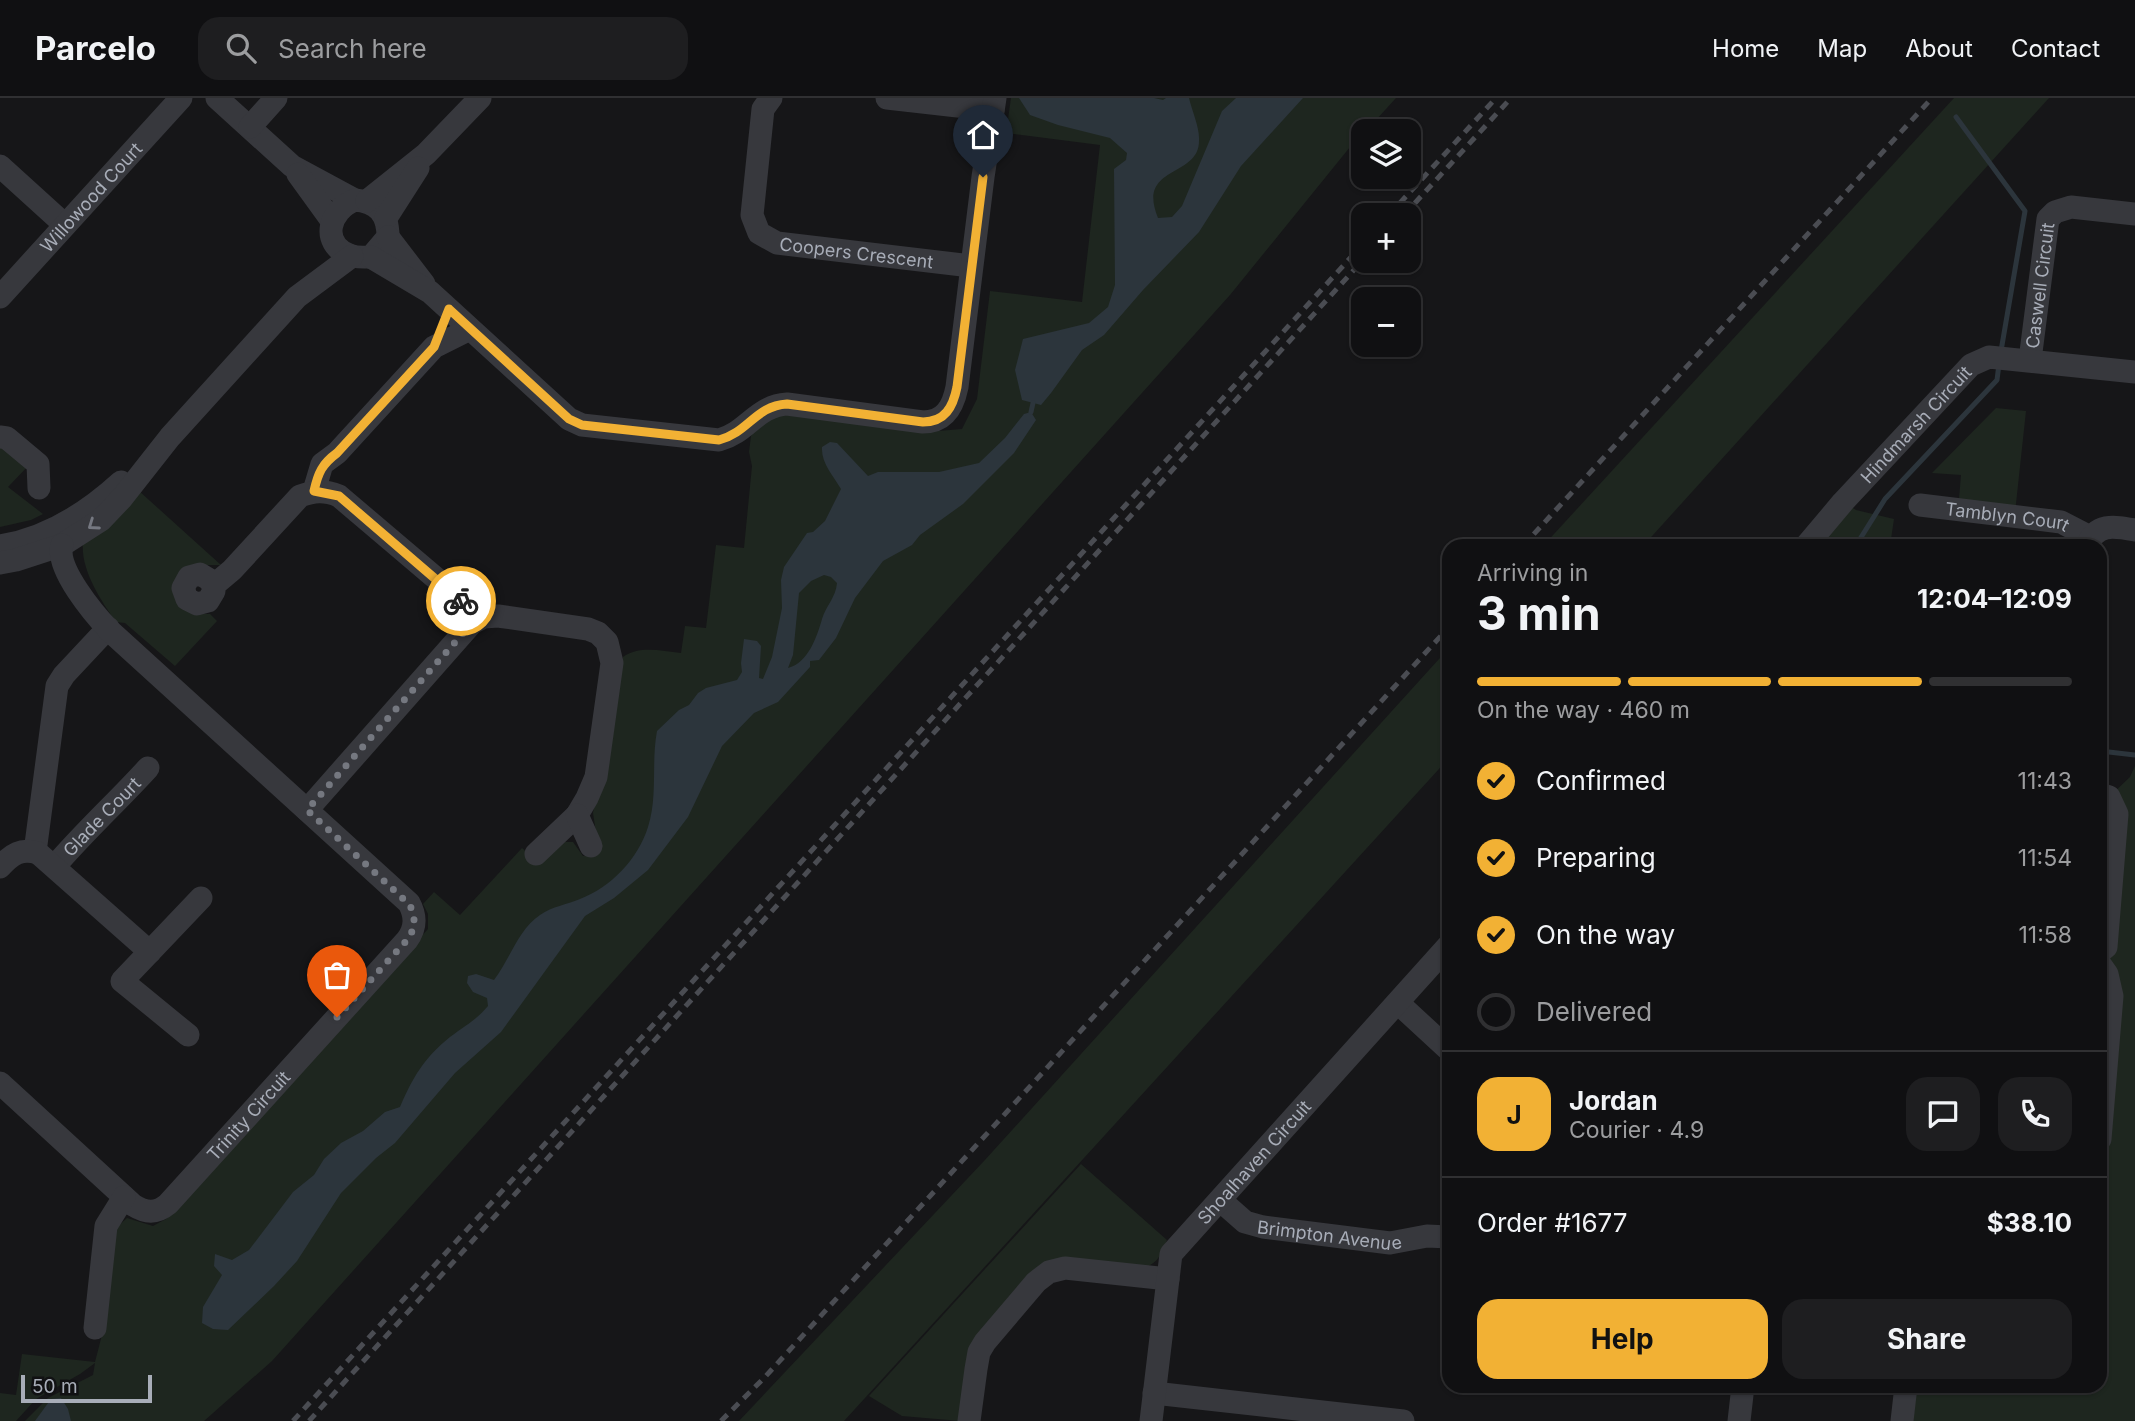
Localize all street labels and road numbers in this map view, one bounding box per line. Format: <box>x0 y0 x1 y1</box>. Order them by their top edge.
street label: Willowood Court <box>36 138 146 256</box>
street label: Caswell Circuit <box>2021 221 2058 350</box>
street label: Coopers Crescent <box>778 233 934 272</box>
street label: Hindmarsh Circuit <box>1856 361 1976 487</box>
street label: Tamblyn Court <box>1944 498 2073 535</box>
street label: Glade Court <box>59 772 145 860</box>
street label: Trinity Circuit <box>202 1066 294 1165</box>
street label: Shoalhaven Circuit <box>1193 1096 1315 1228</box>
street label: Brimpton Avenue <box>1256 1216 1404 1254</box>

